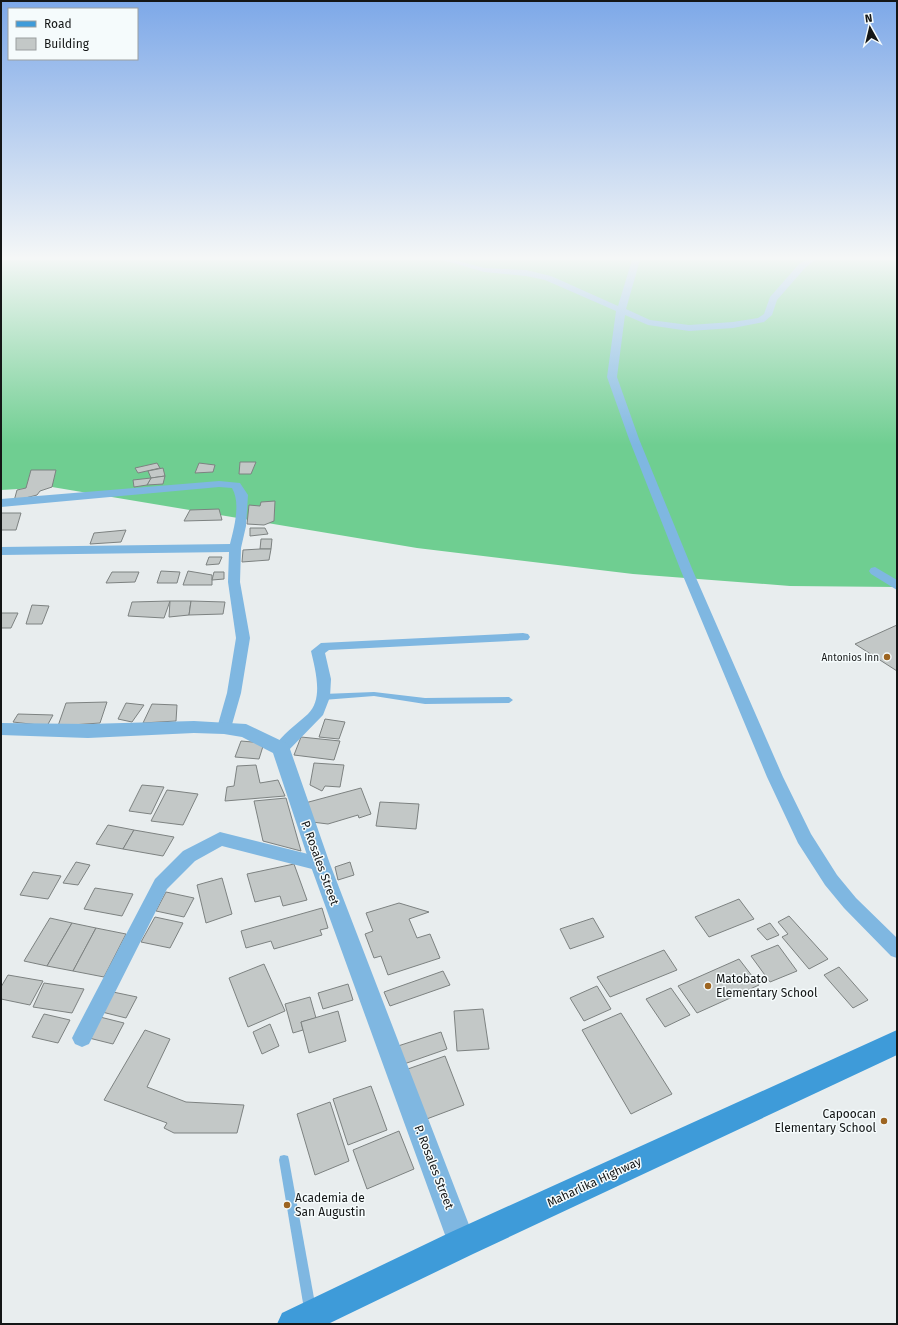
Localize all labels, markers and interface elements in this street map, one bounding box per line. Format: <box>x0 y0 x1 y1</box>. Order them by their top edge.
legend <box>8 8 138 60</box>
north arrow <box>850 8 890 48</box>
text: N <box>864 12 873 26</box>
text: Road <box>44 17 72 31</box>
text: Building <box>44 37 90 51</box>
place label: Antonios Inn <box>822 652 879 664</box>
marker: Antonios Inn <box>882 652 892 662</box>
street label: P. Rosales Street <box>298 819 342 908</box>
place label: Matobato Elementary School <box>716 972 818 1000</box>
marker: Matobato Elementary School <box>703 981 713 991</box>
place label: Capoocan Elementary School <box>774 1107 876 1135</box>
marker: Capoocan Elementary School <box>879 1116 889 1126</box>
street label: P. Rosales Street <box>412 1123 457 1212</box>
street label: Maharlika Highway <box>545 1154 643 1210</box>
place label: Academia de San Augustin <box>295 1191 366 1219</box>
marker: Academia de San Augustin <box>282 1200 292 1210</box>

